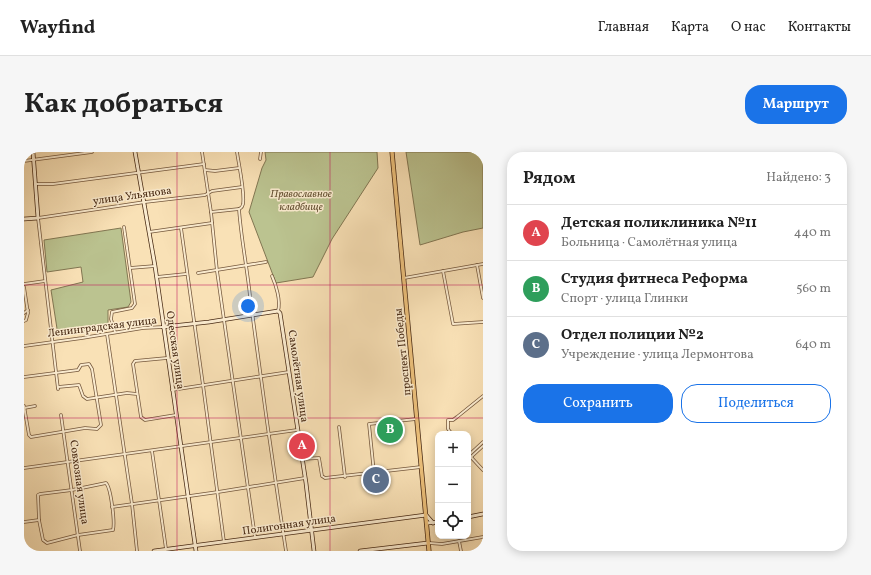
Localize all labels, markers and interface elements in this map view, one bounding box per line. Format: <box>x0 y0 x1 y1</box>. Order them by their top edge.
text: Wayfind <box>20 15 95 41</box>
text: Главная <box>598 18 649 37</box>
text: Карта <box>671 18 709 37</box>
text: О нас <box>731 18 766 37</box>
text: Контакты <box>788 18 851 37</box>
text: Как добраться <box>24 85 223 124</box>
button: Маршрут <box>745 85 847 124</box>
text: Рядом <box>523 167 576 190</box>
text: Найдено: 3 <box>766 169 831 187</box>
street label: улица Ульянова <box>92 183 173 209</box>
park label: Православное кладбище <box>270 187 332 215</box>
text: Детская поликлиника №11 <box>561 213 757 234</box>
text: A <box>531 224 541 242</box>
text: 440 m <box>794 224 831 242</box>
text: Больница · Самолётная улица <box>561 234 738 252</box>
text: Студия фитнеса Реформа <box>561 269 748 290</box>
text: B <box>532 280 540 298</box>
text: 560 m <box>796 280 831 298</box>
text: Спорт · улица Глинки <box>561 290 688 308</box>
your location <box>238 296 258 316</box>
street label: проспект Победы <box>391 307 416 396</box>
street label: Одесская улица <box>162 310 188 391</box>
street label: Ленинградская улица <box>47 313 158 342</box>
text: Отдел полиции №2 <box>561 325 704 346</box>
street label: Самолётная улица <box>284 329 311 424</box>
text: C <box>532 336 540 354</box>
text: 640 m <box>795 336 831 354</box>
text: Учреждение · улица Лермонтова <box>561 346 754 364</box>
button: Сохранить <box>523 384 673 423</box>
button: Поделиться <box>681 384 831 423</box>
pin: B <box>377 415 403 445</box>
pin: A <box>289 431 315 461</box>
map controls <box>435 431 471 539</box>
button: + <box>435 431 471 467</box>
street label: Совхозная улица <box>65 439 92 526</box>
pin: C <box>363 465 389 495</box>
button: − <box>435 467 471 503</box>
button: locate <box>435 503 471 539</box>
street label: Полигонная улица <box>241 511 337 539</box>

